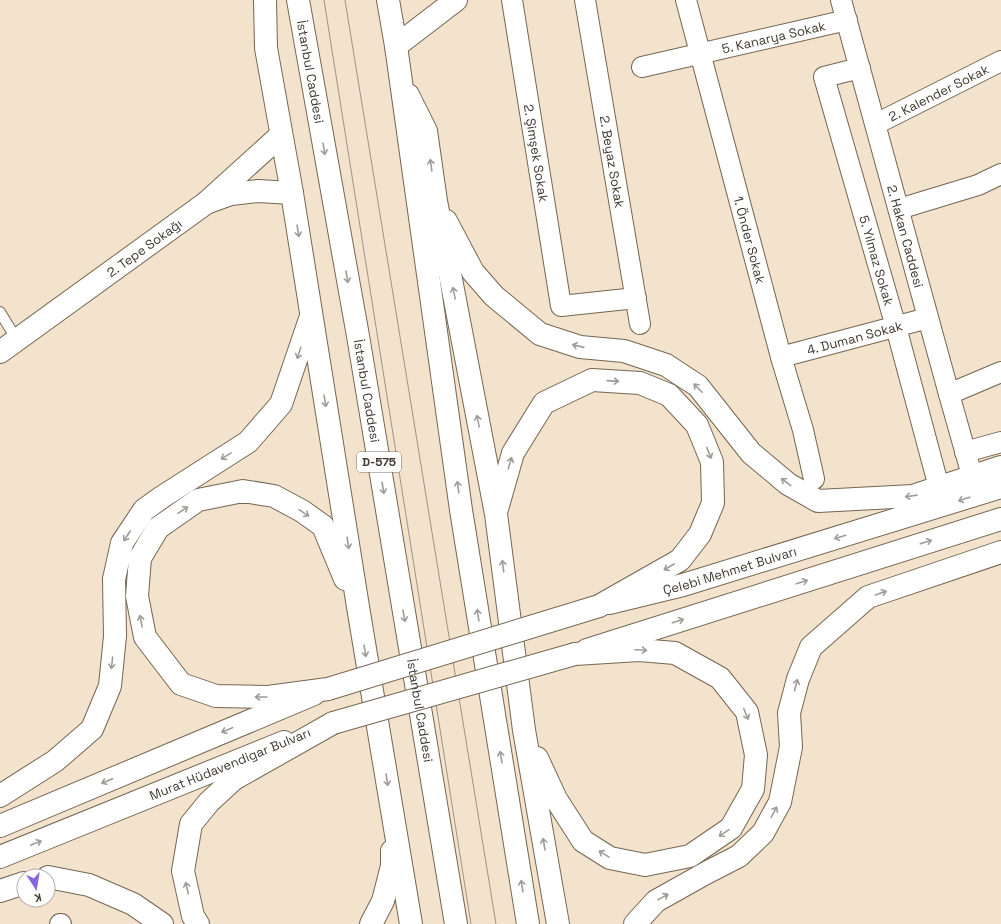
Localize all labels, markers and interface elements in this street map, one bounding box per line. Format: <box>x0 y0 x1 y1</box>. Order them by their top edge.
street label: 5. Kanarya Sokak <box>720 17 827 57</box>
street label: İstanbul Caddesi <box>293 19 328 125</box>
street label: 2. Kalender Sokak <box>886 60 991 125</box>
street label: 2. Şimşek Sokak <box>520 103 553 203</box>
street label: 2. Beyaz Sokak <box>596 114 629 209</box>
one-way arrow <box>320 142 328 155</box>
one-way arrow <box>427 159 435 172</box>
street label: 2. Hakan Caddesi <box>884 183 928 290</box>
street label: 1. Önder Sokak <box>730 194 770 285</box>
street label: 5. Yılmaz Sokak <box>856 213 898 308</box>
street label: 2. Tepe Sokağı <box>103 215 185 281</box>
one-way arrow <box>294 224 302 237</box>
one-way arrow <box>344 270 352 283</box>
one-way arrow <box>449 287 457 300</box>
street label: 4. Duman Sokak <box>805 317 904 358</box>
street label: İstanbul Caddesi <box>350 338 384 444</box>
one-way arrow <box>572 342 585 350</box>
one-way arrow <box>295 346 302 359</box>
one-way arrow <box>606 378 619 385</box>
one-way arrow <box>693 383 703 392</box>
one-way arrow <box>321 394 329 407</box>
one-way arrow <box>474 415 482 428</box>
one-way arrow <box>705 447 713 459</box>
one-way arrow <box>221 452 232 460</box>
road number: D-575 <box>357 452 401 472</box>
one-way arrow <box>507 457 514 470</box>
one-way arrow <box>781 478 792 487</box>
one-way arrow <box>379 481 387 494</box>
one-way arrow <box>454 481 462 494</box>
one-way arrow <box>905 492 918 500</box>
one-way arrow <box>958 496 971 503</box>
one-way arrow <box>177 506 188 514</box>
one-way arrow <box>299 509 310 517</box>
one-way arrow <box>122 530 130 542</box>
one-way arrow <box>833 534 846 541</box>
one-way arrow <box>344 536 352 549</box>
one-way arrow <box>920 538 932 546</box>
street label: Çelebi Mehmet Bulvarı <box>661 542 799 598</box>
one-way arrow <box>499 560 507 573</box>
one-way arrow <box>663 563 675 571</box>
one-way arrow <box>796 577 808 585</box>
one-way arrow <box>874 589 887 596</box>
one-way arrow <box>401 609 409 622</box>
one-way arrow <box>474 609 482 622</box>
one-way arrow <box>137 615 145 628</box>
one-way arrow <box>672 617 685 624</box>
one-way arrow <box>361 645 369 658</box>
one-way arrow <box>634 647 647 654</box>
one-way arrow <box>108 657 116 670</box>
street label: İstanbul Caddesi <box>403 658 437 763</box>
one-way arrow <box>793 679 800 692</box>
one-way arrow <box>255 693 268 701</box>
one-way arrow <box>743 708 750 720</box>
street label: Murat Hüdavendigar Bulvarı <box>147 724 313 804</box>
one-way arrow <box>221 727 233 735</box>
one-way arrow <box>497 751 505 764</box>
one-way arrow <box>383 773 391 786</box>
one-way arrow <box>102 777 114 785</box>
one-way arrow <box>771 806 779 818</box>
one-way arrow <box>719 829 730 837</box>
one-way arrow <box>30 838 42 846</box>
one-way arrow <box>540 838 548 851</box>
one-way arrow <box>599 850 610 858</box>
north arrow <box>16 868 56 908</box>
one-way arrow <box>518 879 526 892</box>
one-way arrow <box>182 881 190 894</box>
text: K <box>33 890 43 905</box>
one-way arrow <box>657 893 669 901</box>

